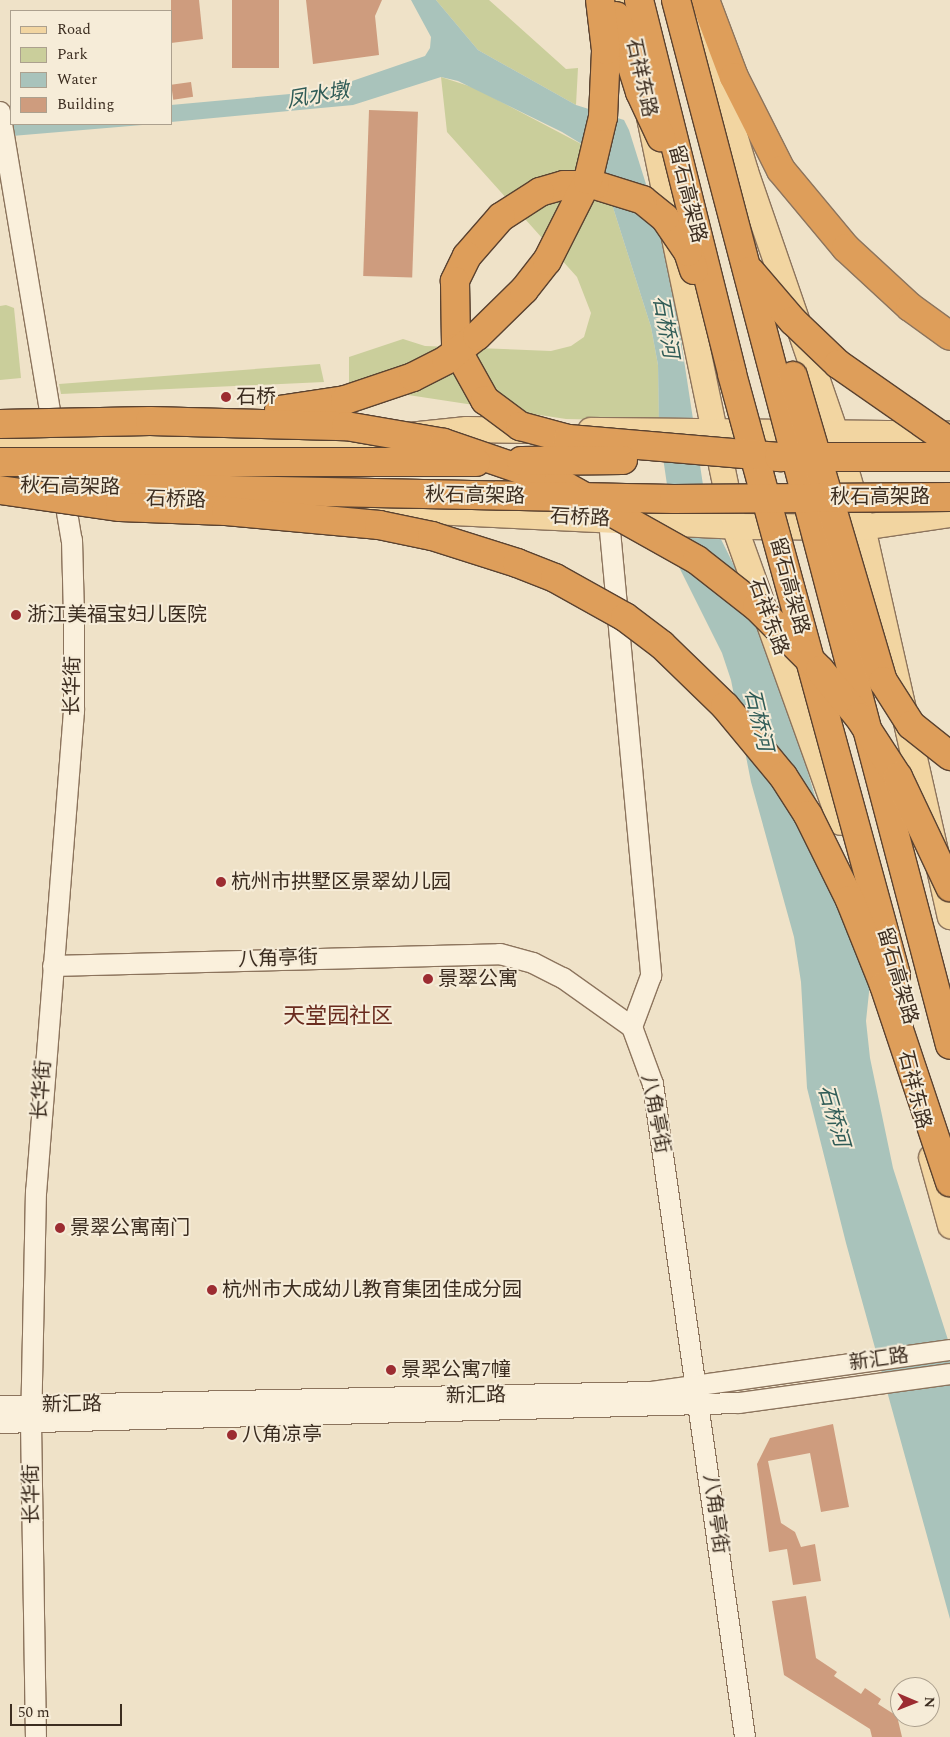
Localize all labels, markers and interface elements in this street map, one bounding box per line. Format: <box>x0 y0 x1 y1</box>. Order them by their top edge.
legend <box>10 10 172 125</box>
text: Road <box>57 18 91 41</box>
street label: 石祥东路 <box>621 36 661 120</box>
text: Park <box>57 43 88 66</box>
text: Water <box>57 68 97 91</box>
water label: 凤水墩 <box>285 78 351 114</box>
text: Building <box>57 93 114 116</box>
street label: 留石高架路 <box>663 143 711 245</box>
water label: 石桥河 <box>647 294 683 360</box>
place label: 石桥 <box>236 385 276 409</box>
marker: 石桥 <box>220 391 232 403</box>
street label: 秋石高架路 <box>20 474 120 500</box>
street label: 秋石高架路 <box>425 483 525 509</box>
street label: 秋石高架路 <box>830 485 930 509</box>
street label: 石桥路 <box>146 487 206 513</box>
street label: 石桥路 <box>549 504 611 532</box>
street label: 留石高架路 <box>764 535 814 637</box>
street label: 石祥东路 <box>743 575 793 659</box>
place label: 浙江美福宝妇儿医院 <box>27 603 207 627</box>
marker: 浙江美福宝妇儿医院 <box>9 608 23 622</box>
street label: 长华街 <box>60 656 86 716</box>
water label: 石桥河 <box>739 686 777 754</box>
place label: 杭州市拱墅区景翠幼儿园 <box>231 870 451 894</box>
marker: 杭州市拱墅区景翠幼儿园 <box>215 876 227 888</box>
street label: 留石高架路 <box>872 925 922 1027</box>
street label: 八角亭街 <box>238 946 318 972</box>
place label: 景翠公寓 <box>438 967 518 991</box>
marker: 景翠公寓 <box>422 973 434 985</box>
district label: 天堂园社区 <box>283 1004 393 1030</box>
street label: 石祥东路 <box>893 1048 935 1132</box>
street label: 长华街 <box>28 1059 56 1121</box>
street label: 八角亭街 <box>636 1072 674 1156</box>
water label: 石桥河 <box>812 1082 854 1150</box>
place label: 景翠公寓南门 <box>70 1216 190 1240</box>
marker: 景翠公寓南门 <box>54 1222 66 1234</box>
place label: 杭州市大成幼儿教育集团佳成分园 <box>222 1278 522 1302</box>
marker: 杭州市大成幼儿教育集团佳成分园 <box>206 1284 218 1296</box>
street label: 新汇路 <box>848 1344 910 1376</box>
place label: 景翆公寓7幢 <box>401 1358 511 1382</box>
marker: 景翆公寓7幢 <box>385 1364 397 1376</box>
street label: 新汇路 <box>446 1383 506 1409</box>
street label: 新汇路 <box>42 1392 102 1418</box>
place label: 八角凉亭 <box>242 1423 322 1447</box>
marker: 八角凉亭 <box>226 1429 238 1441</box>
street label: 长华街 <box>19 1464 45 1524</box>
street label: 八角亭街 <box>698 1473 732 1555</box>
north arrow <box>890 1677 940 1727</box>
scale bar <box>12 1694 125 1726</box>
text: N <box>919 1696 940 1708</box>
text: 50 m <box>18 1701 50 1724</box>

